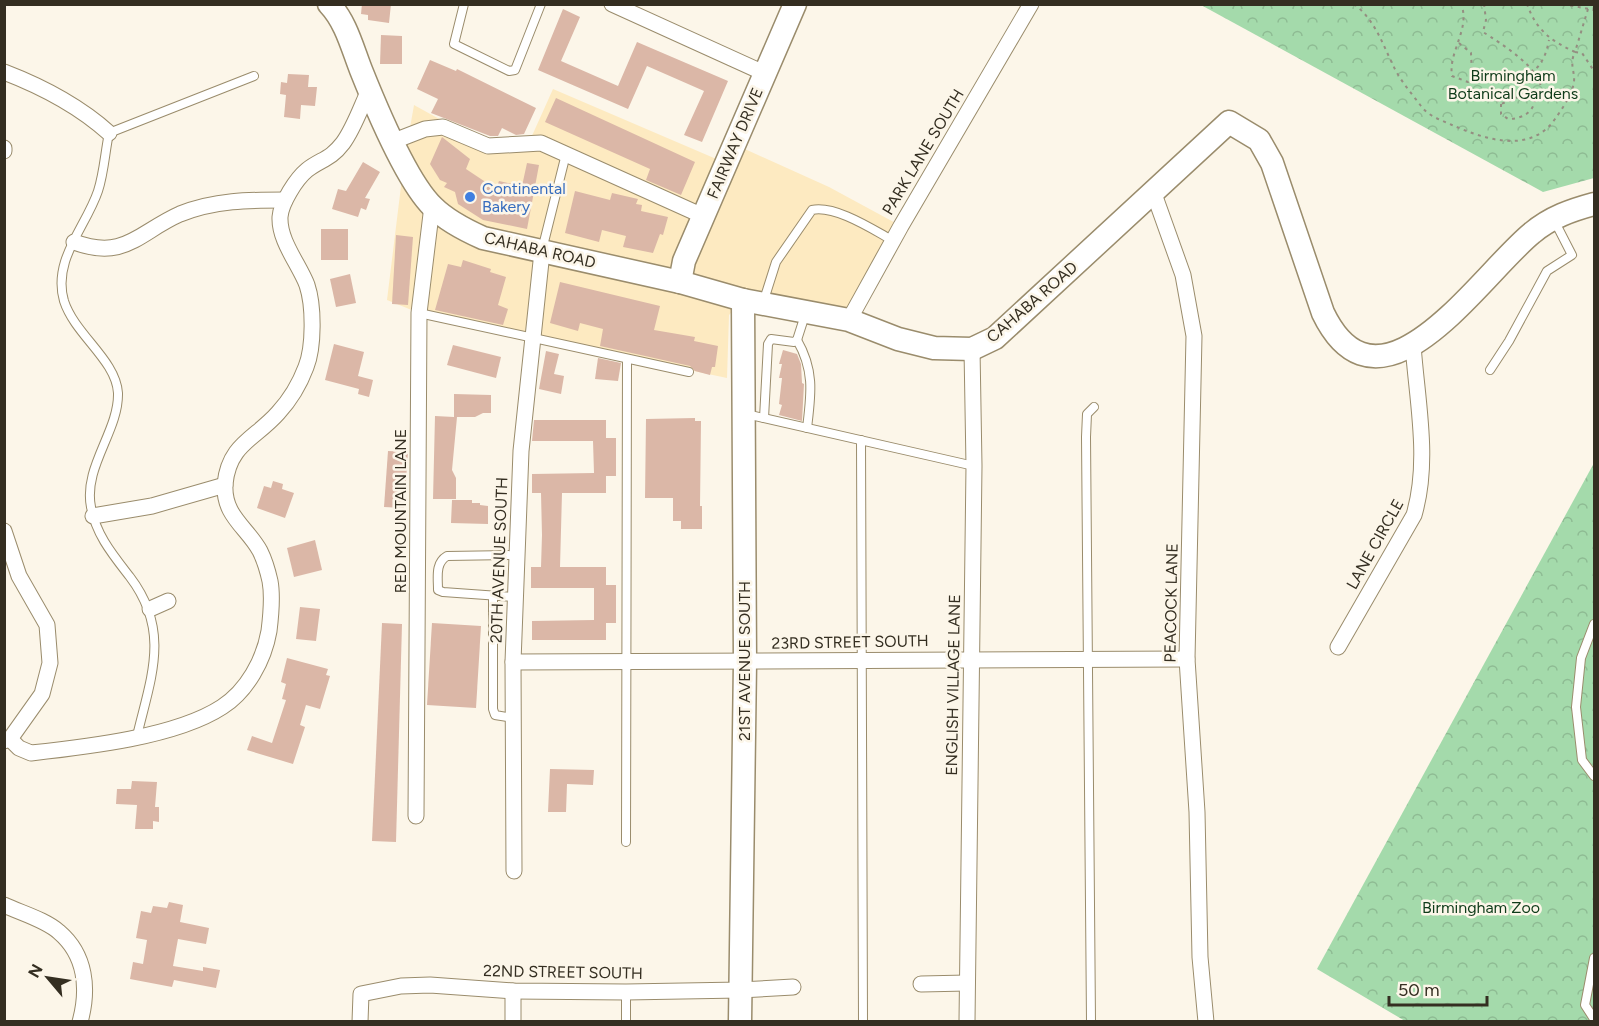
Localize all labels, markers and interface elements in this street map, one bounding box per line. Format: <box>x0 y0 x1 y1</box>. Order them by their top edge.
park label: Birmingham Botanical Gardens <box>1448 66 1578 103</box>
street label: FAIRWAY DRIVE <box>703 85 767 201</box>
street label: PARK LANE SOUTH <box>878 86 968 218</box>
place label: Continental Bakery <box>482 179 566 216</box>
marker: Continental Bakery <box>463 190 477 204</box>
street label: CAHABA ROAD <box>482 228 598 272</box>
street label: CAHABA ROAD <box>983 257 1081 347</box>
street label: RED MOUNTAIN LANE <box>391 429 410 593</box>
street label: 20TH AVENUE SOUTH <box>487 477 511 643</box>
street label: LANE CIRCLE <box>1342 496 1408 592</box>
street label: PEACOCK LANE <box>1160 543 1182 663</box>
street label: 21ST AVENUE SOUTH <box>735 581 754 741</box>
street label: ENGLISH VILLAGE LANE <box>942 594 964 776</box>
street label: 23RD STREET SOUTH <box>771 631 929 653</box>
park label: Birmingham Zoo <box>1422 898 1540 917</box>
north arrow <box>18 948 78 1008</box>
text: N <box>24 961 47 981</box>
street label: 22ND STREET SOUTH <box>483 961 643 983</box>
scale bar <box>1389 969 1486 1007</box>
text: 50 m <box>1398 979 1440 1001</box>

